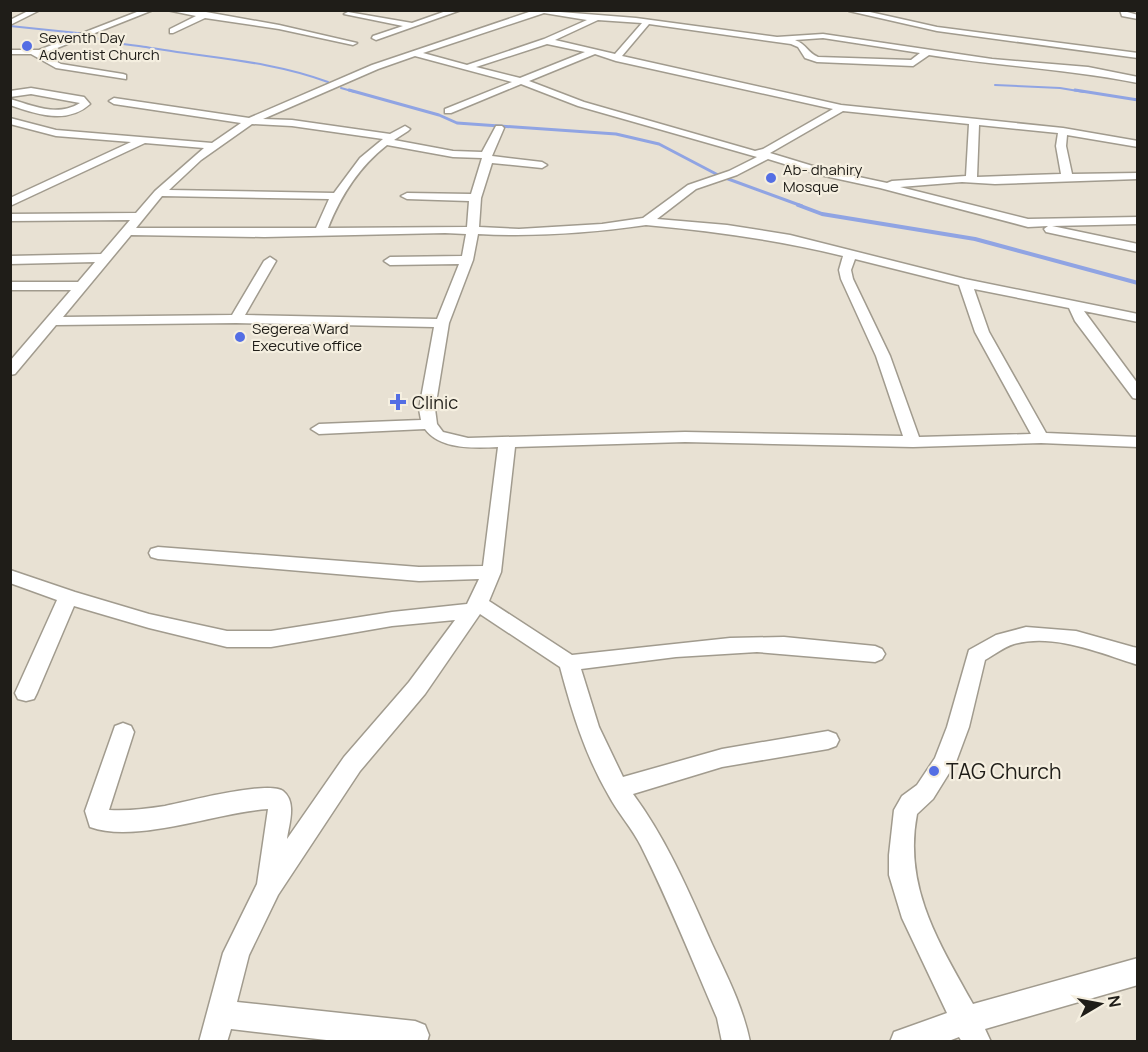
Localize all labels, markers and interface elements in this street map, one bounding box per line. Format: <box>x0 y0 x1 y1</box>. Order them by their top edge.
place label: Seventh Day Adventist Church <box>39 27 160 65</box>
marker: Seventh Day Adventist Church <box>20 39 34 53</box>
place label: Ab- dhahiry Mosque <box>783 159 863 197</box>
marker: Ab- dhahiry Mosque <box>764 171 778 185</box>
place label: Segerea Ward Executive office <box>252 318 362 356</box>
marker: Segerea Ward Executive office <box>233 330 247 344</box>
place label: Clinic <box>412 390 458 414</box>
marker: Clinic <box>389 393 407 411</box>
place label: TAG Church <box>946 757 1061 785</box>
marker: TAG Church <box>927 764 941 778</box>
north arrow <box>1070 974 1130 1034</box>
text: N <box>1103 994 1127 1009</box>

